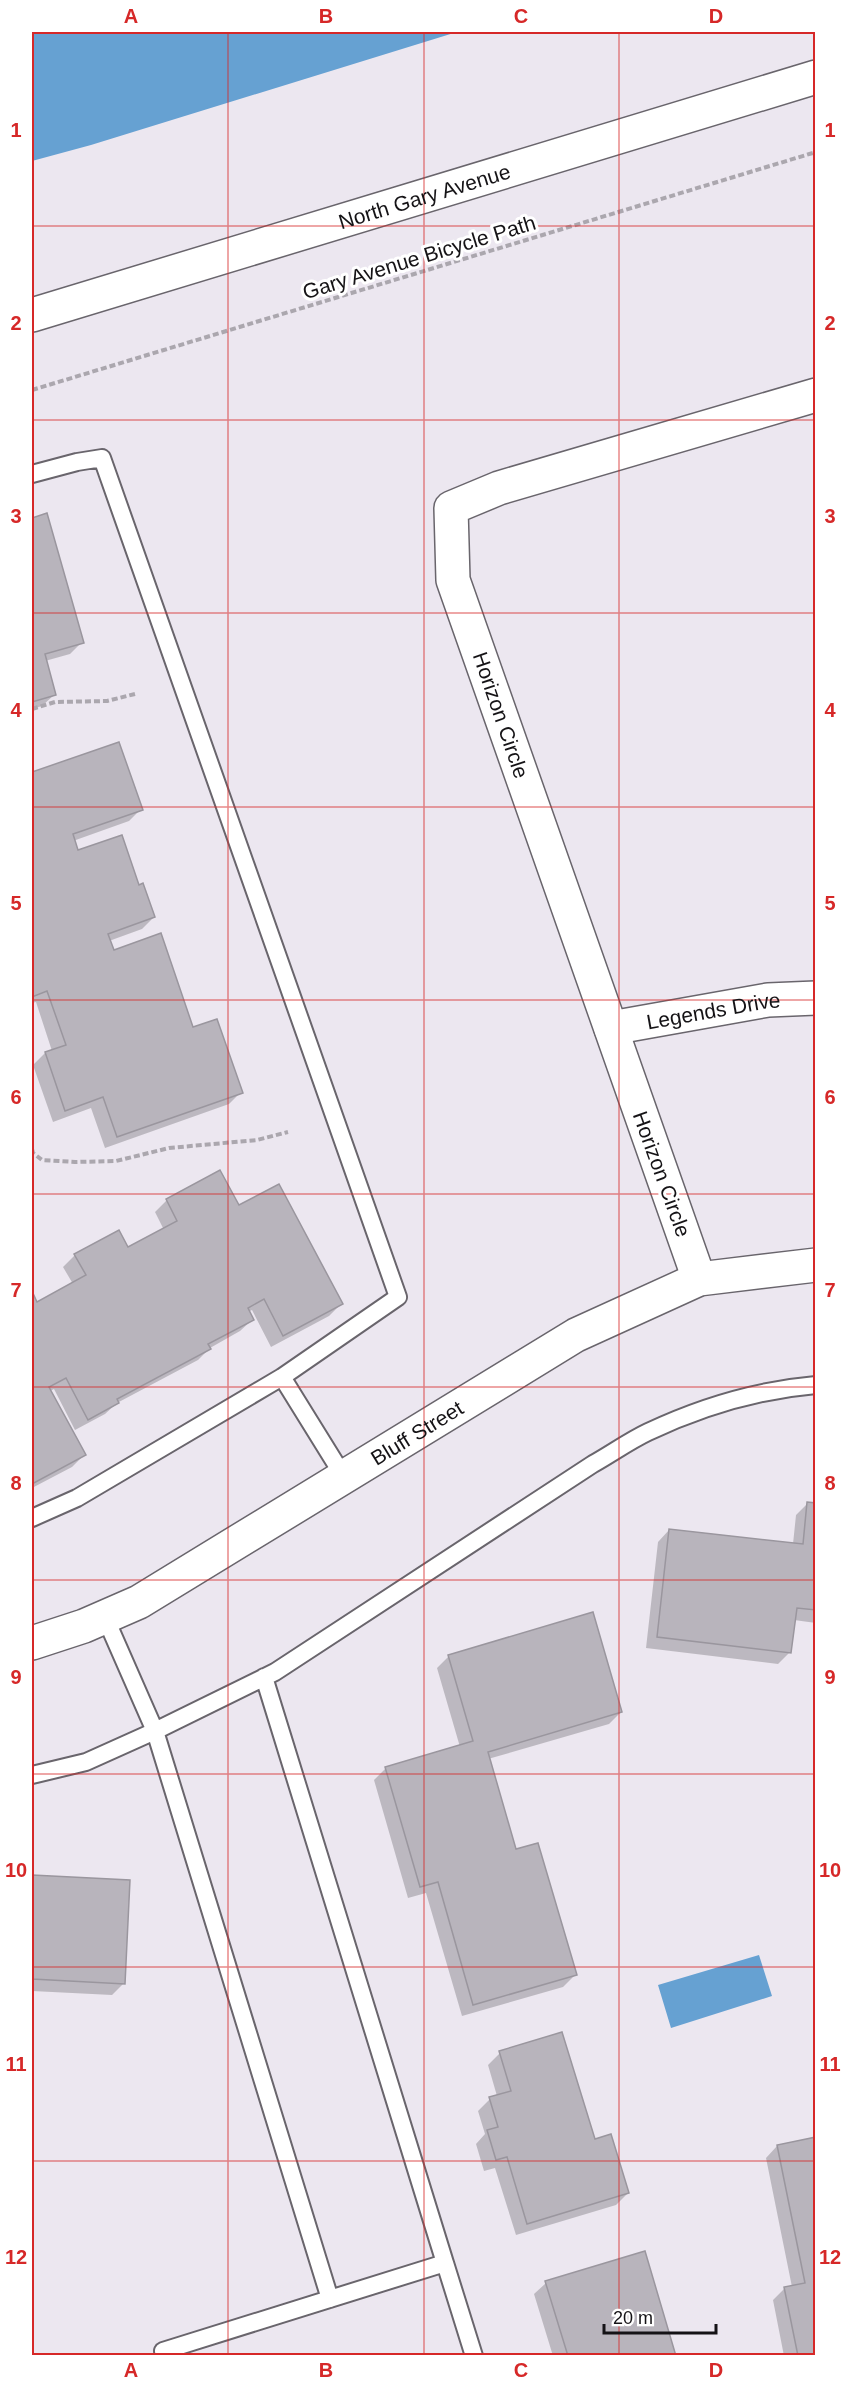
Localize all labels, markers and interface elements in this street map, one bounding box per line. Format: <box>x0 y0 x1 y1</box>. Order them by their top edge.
text: A <box>124 5 138 27</box>
text: B <box>319 5 333 27</box>
text: C <box>514 5 528 27</box>
text: D <box>709 5 723 27</box>
text: 1 <box>10 119 22 141</box>
text: 1 <box>824 119 836 141</box>
street label: North Gary Avenue <box>336 159 513 233</box>
street label: Gary Avenue Bicycle Path <box>300 211 538 303</box>
text: 2 <box>10 312 22 334</box>
text: 2 <box>824 312 836 334</box>
text: 3 <box>10 505 22 527</box>
text: 3 <box>824 505 836 527</box>
street label: Horizon Circle <box>469 649 533 781</box>
text: 4 <box>10 699 22 721</box>
text: 4 <box>824 699 836 721</box>
text: 5 <box>10 892 22 914</box>
text: 5 <box>824 892 836 914</box>
street label: Legends Drive <box>645 988 781 1033</box>
text: 6 <box>10 1086 22 1108</box>
text: 6 <box>824 1086 836 1108</box>
street label: Horizon Circle <box>629 1108 695 1240</box>
text: 7 <box>10 1279 22 1301</box>
text: 7 <box>824 1279 836 1301</box>
street label: Bluff Street <box>366 1396 467 1469</box>
text: 8 <box>10 1472 22 1494</box>
text: 8 <box>824 1472 836 1494</box>
text: 9 <box>10 1666 22 1688</box>
text: 9 <box>824 1666 836 1688</box>
text: 10 <box>5 1859 27 1881</box>
text: 10 <box>819 1859 841 1881</box>
text: 11 <box>5 2053 27 2075</box>
text: 11 <box>819 2053 841 2075</box>
text: 12 <box>5 2246 27 2268</box>
text: 12 <box>819 2246 841 2268</box>
scale bar <box>604 2297 716 2335</box>
text: 20 m <box>613 2308 653 2328</box>
text: A <box>124 2359 138 2381</box>
text: B <box>319 2359 333 2381</box>
text: C <box>514 2359 528 2381</box>
text: D <box>709 2359 723 2381</box>

